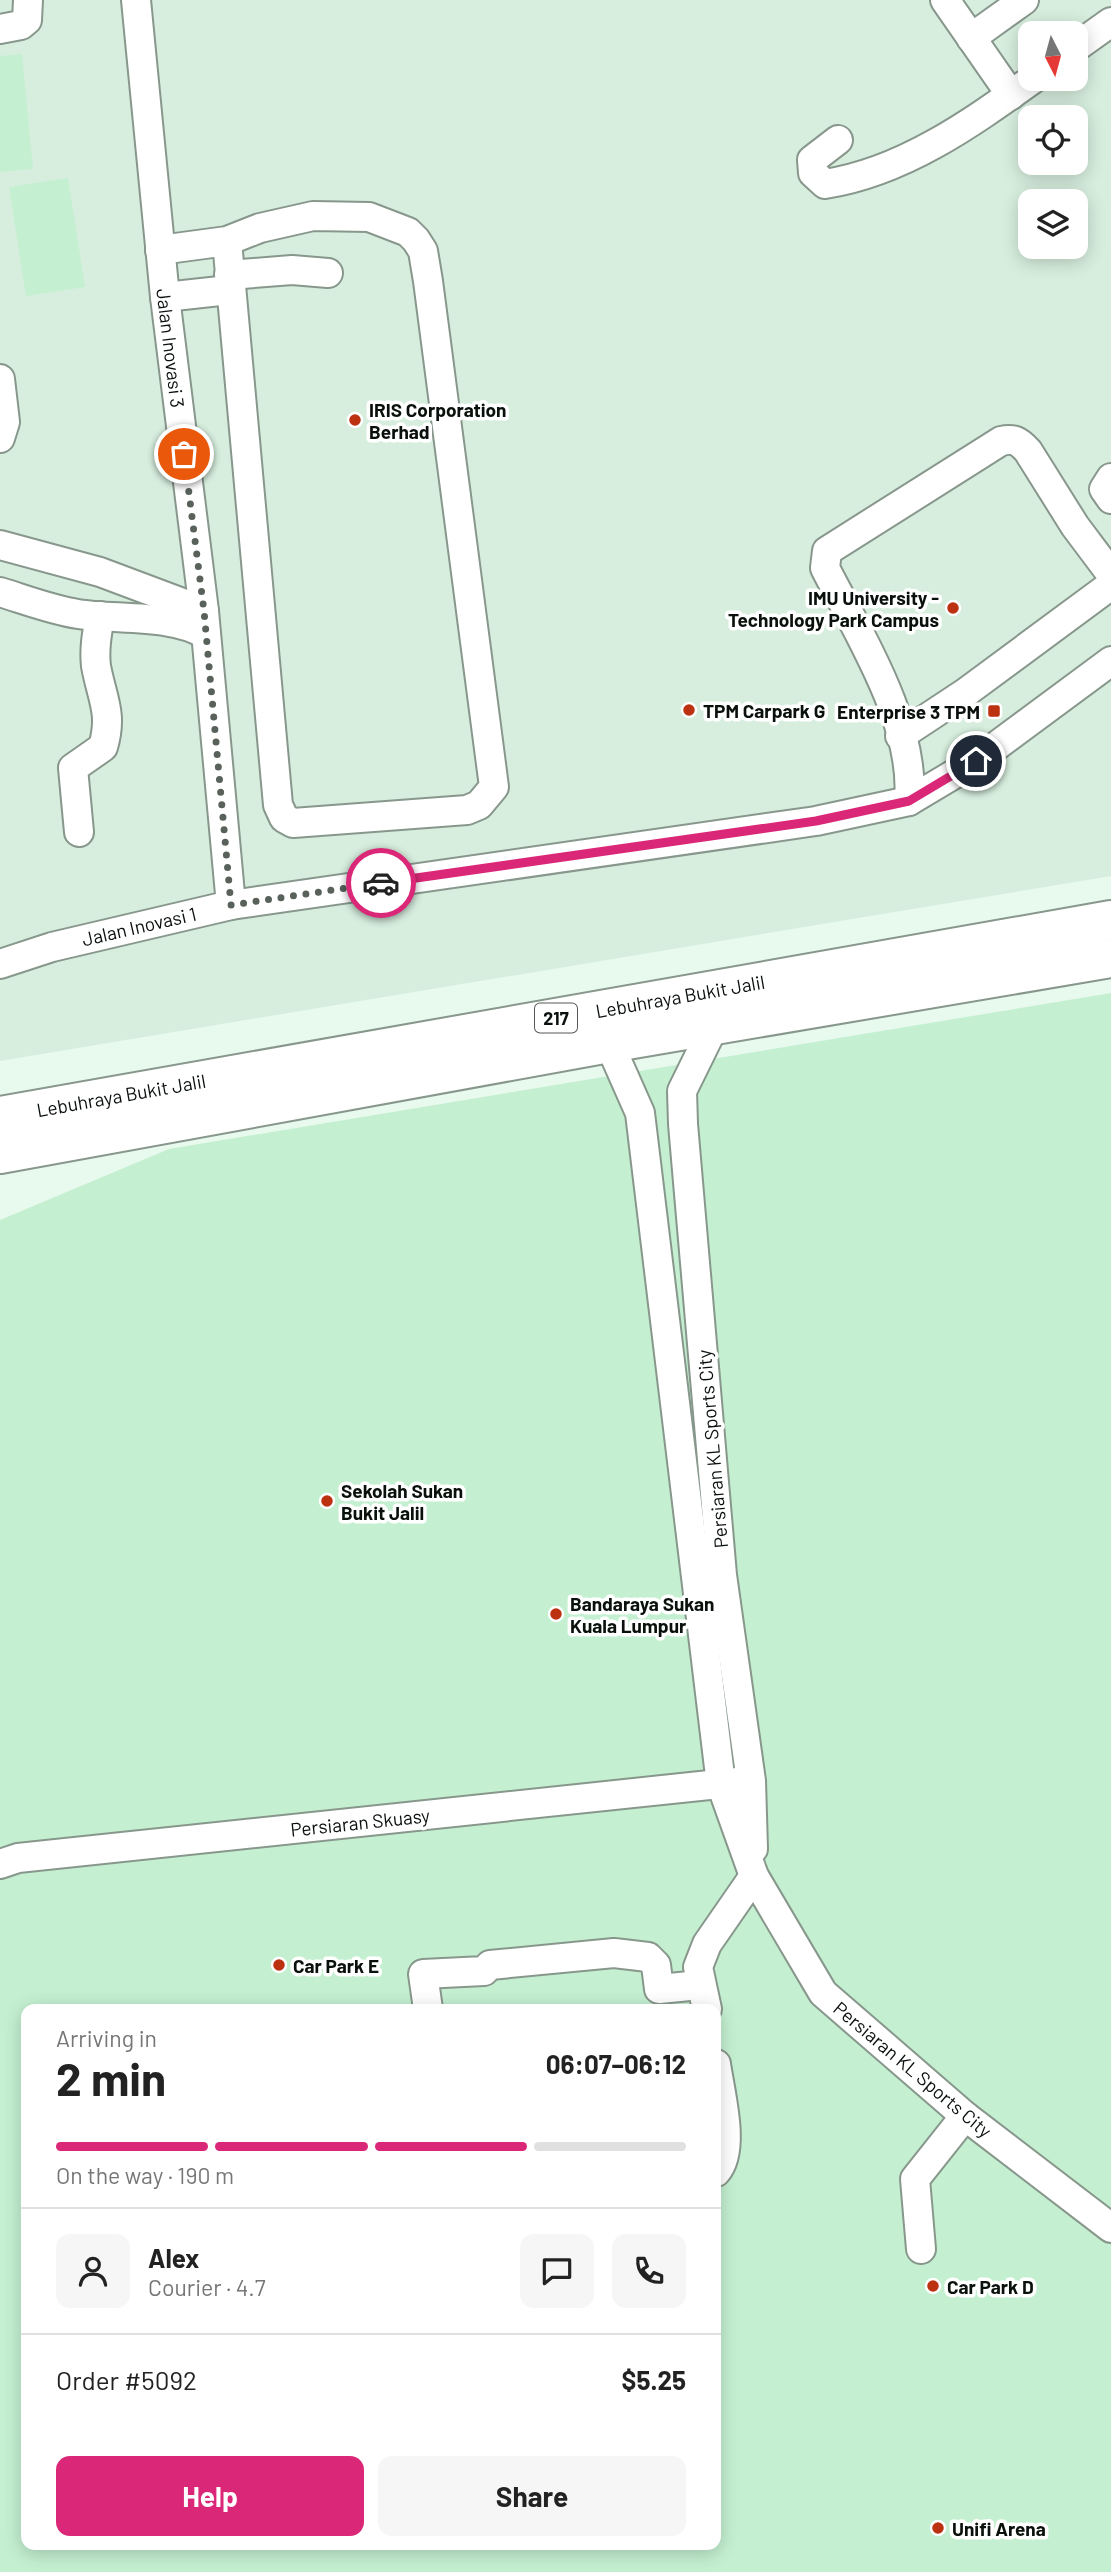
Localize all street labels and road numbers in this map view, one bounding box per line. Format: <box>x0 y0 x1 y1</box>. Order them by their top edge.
street label: Jalan Inovasi 3 <box>152 287 190 409</box>
street label: Jalan Inovasi 1 <box>80 902 198 950</box>
street label: Lebuhraya Bukit Jalil <box>594 970 766 1022</box>
road number: 217 <box>535 1003 577 1032</box>
street label: Lebuhraya Bukit Jalil <box>35 1069 207 1121</box>
street label: Persiaran KL Sports City <box>692 1348 732 1549</box>
street label: Persiaran Skuasy <box>289 1803 431 1841</box>
street label: Persiaran KL Sports City <box>829 1996 997 2142</box>

